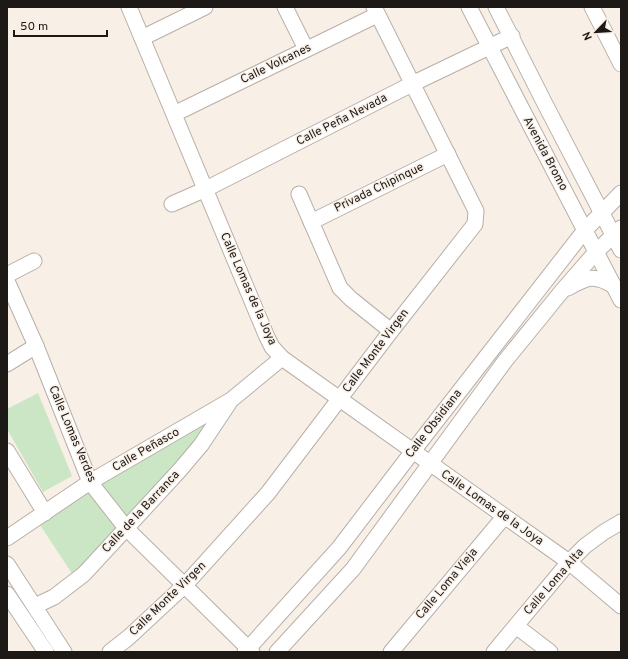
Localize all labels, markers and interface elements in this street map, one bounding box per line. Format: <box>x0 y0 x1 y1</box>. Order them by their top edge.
scale bar <box>14 12 107 38</box>
north arrow <box>576 12 616 52</box>
text: 50 m <box>20 19 48 35</box>
text: N <box>580 29 596 42</box>
street label: Calle Volcanes <box>238 40 314 88</box>
street label: Calle Peña Nevada <box>294 90 390 150</box>
street label: Avenida Bromo <box>519 114 571 194</box>
street label: Privada Chipinque <box>332 159 426 217</box>
street label: Calle Lomas de la Joya <box>216 230 280 348</box>
street label: Calle Monte Virgen <box>339 306 413 396</box>
street label: Calle Lomas Verdes <box>44 383 100 485</box>
street label: Calle Obsidiana <box>402 386 466 462</box>
street label: Calle Peñasco <box>109 424 183 476</box>
street label: Calle Lomas de la Joya <box>437 466 547 550</box>
street label: Calle de la Barranca <box>99 467 183 557</box>
street label: Calle Loma Vieja <box>412 545 482 623</box>
street label: Calle Loma Alta <box>520 545 588 619</box>
street label: Calle Monte Virgen <box>126 558 210 640</box>

